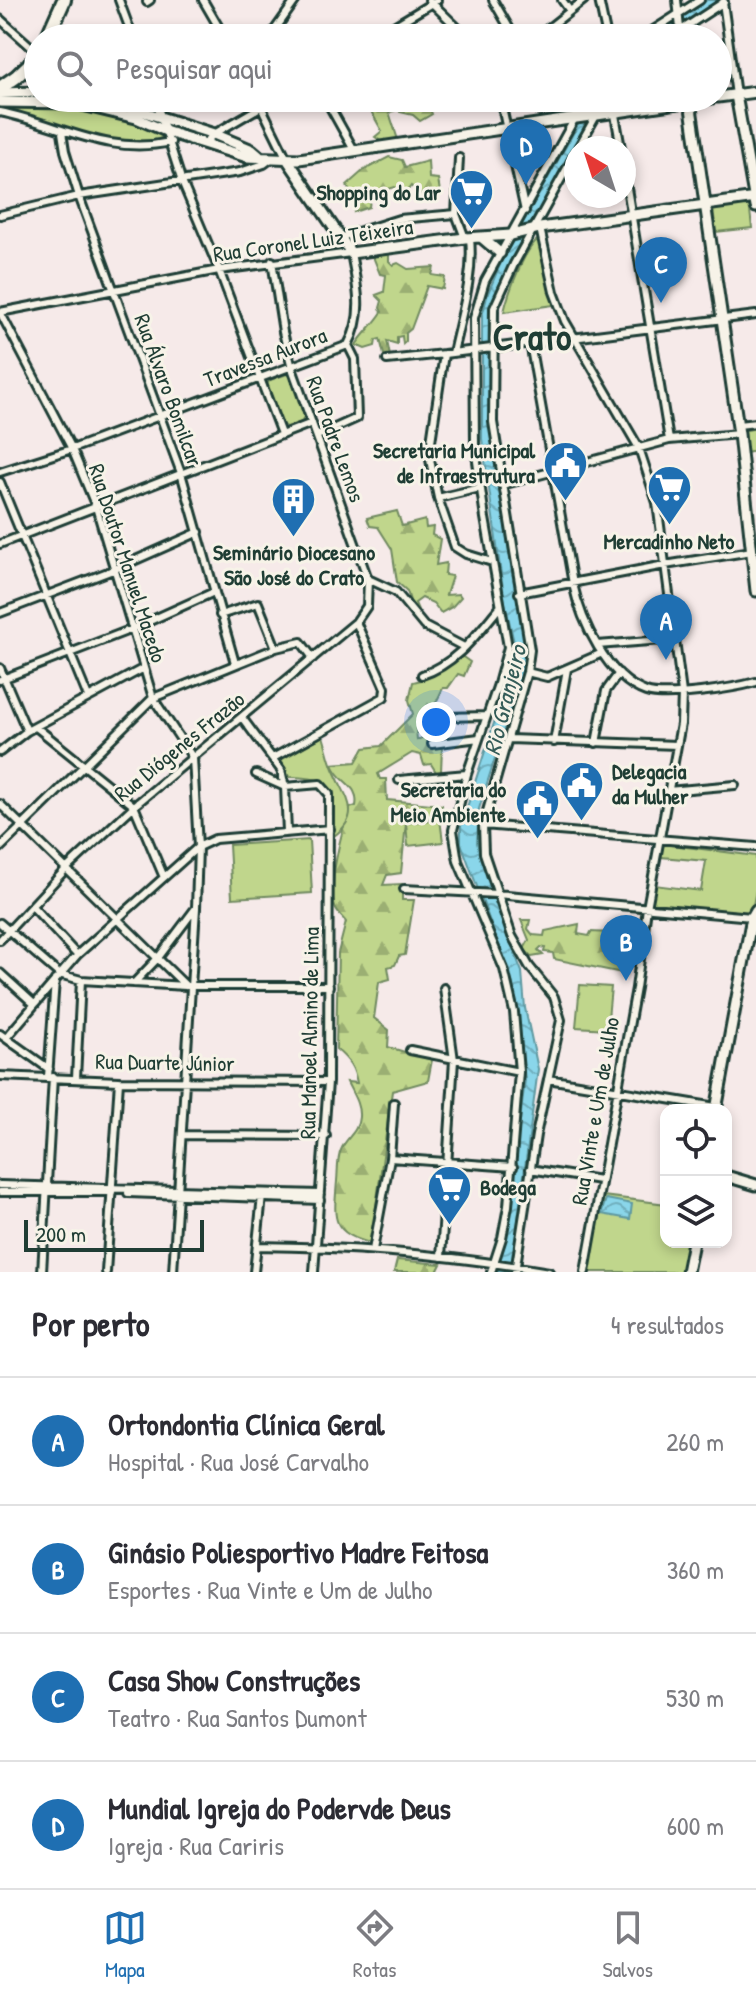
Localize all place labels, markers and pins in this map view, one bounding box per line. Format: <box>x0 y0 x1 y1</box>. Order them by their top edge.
pin: D <box>500 119 552 185</box>
supermarket icon: Shopping do Lar <box>448 168 496 231</box>
place label: Shopping do Lar <box>316 177 442 208</box>
pin: C <box>635 237 687 303</box>
place label: Secretaria Municipal de Infraestrutura <box>373 435 536 490</box>
public building icon: Secretaria Municipal de Infraestrutura <box>542 439 590 502</box>
supermarket icon: Mercadinho Neto <box>645 464 693 527</box>
building icon: Seminário Diocesano São José do Crato <box>270 475 318 538</box>
place label: Mercadinho Neto <box>604 526 735 556</box>
place label: Seminário Diocesano São José do Crato <box>213 537 375 592</box>
pin: A <box>640 594 692 660</box>
place label: Delegacia da Mulher <box>612 756 689 811</box>
public building icon: Delegacia da Mulher <box>557 760 605 823</box>
place label: Secretaria do Meio Ambiente <box>391 774 506 829</box>
public building icon: Secretaria do Meio Ambiente <box>513 778 561 841</box>
pin: B <box>600 915 652 981</box>
supermarket icon: Bodega <box>425 1163 473 1226</box>
place label: Bodega <box>480 1172 536 1203</box>

